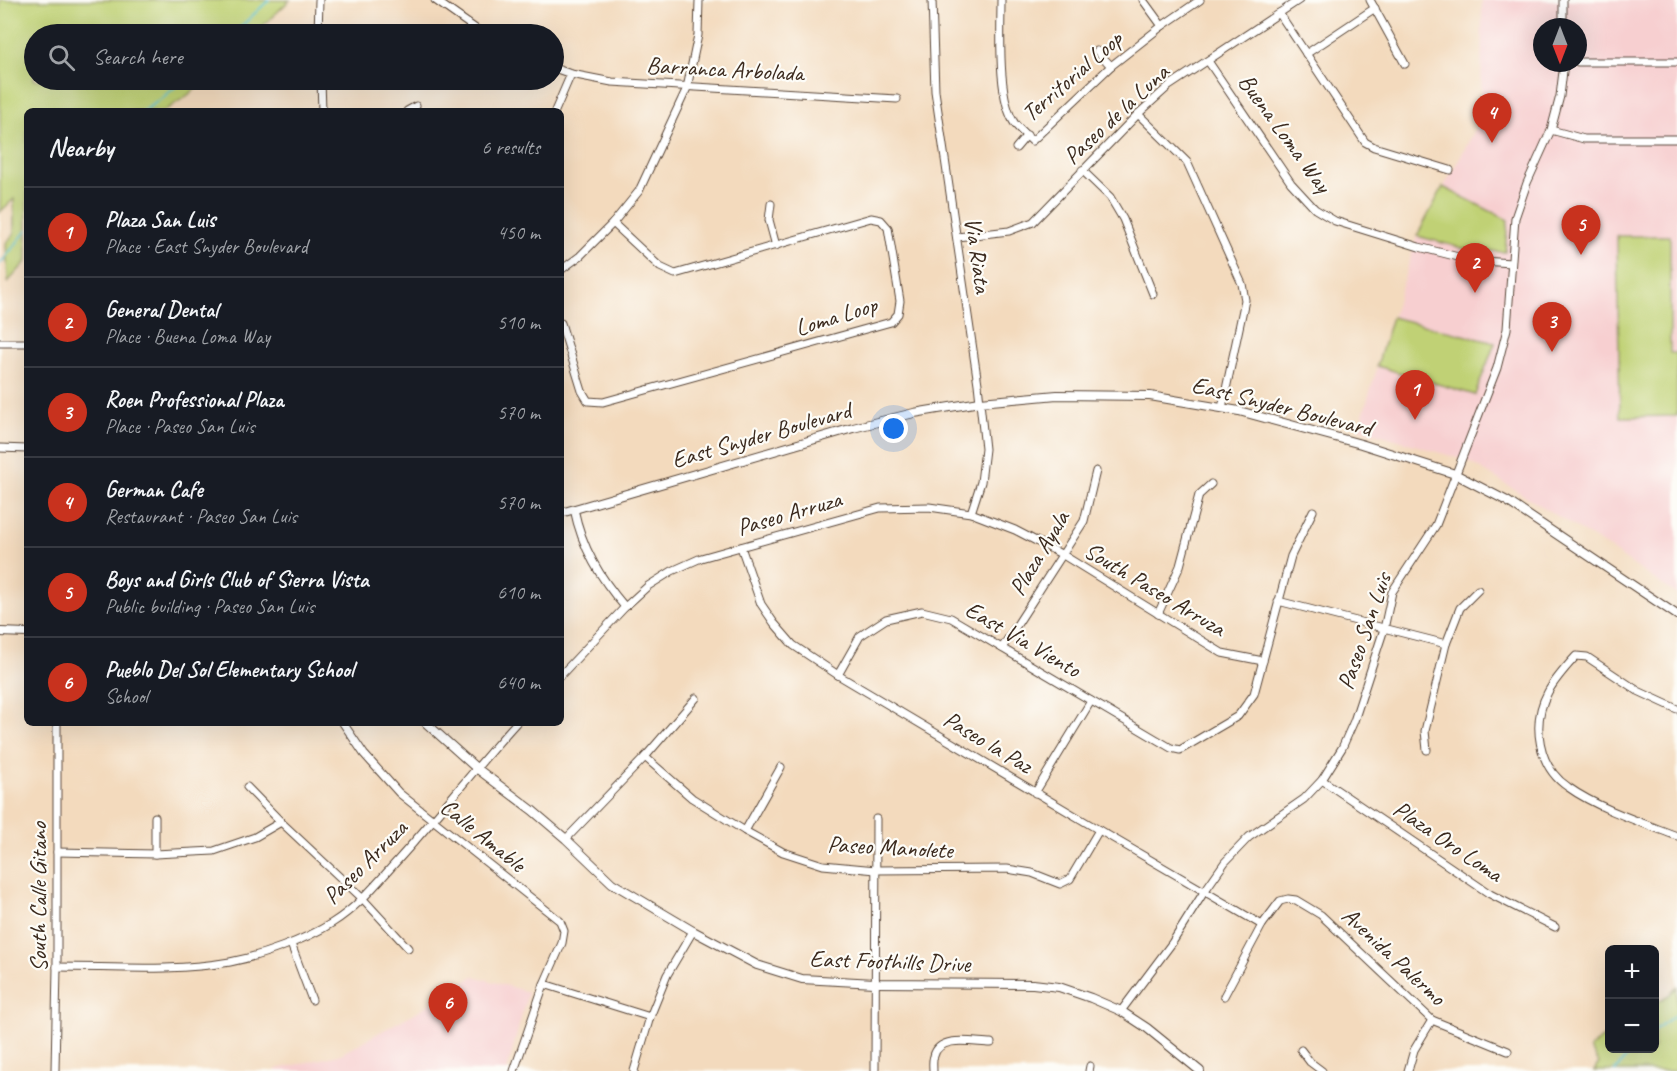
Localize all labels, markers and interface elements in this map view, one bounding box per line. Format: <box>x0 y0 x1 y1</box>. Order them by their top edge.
north arrow <box>1533 18 1587 72</box>
street label: Territorial Loop <box>1015 23 1130 128</box>
search box <box>24 24 564 90</box>
icon: search <box>45 41 78 74</box>
text: Search here <box>93 43 183 71</box>
street label: Barranca Arbolada <box>646 50 807 88</box>
street label: Paseo de la Luna <box>1057 56 1176 171</box>
street label: Buena Loma Way <box>1232 68 1339 200</box>
pin: 4 <box>1472 94 1512 143</box>
text: Nearby <box>48 131 113 164</box>
text: 6 results <box>481 135 540 160</box>
text: Plaza San Luis <box>105 206 216 234</box>
pin: 5 <box>1562 206 1600 255</box>
street label: Via Riata <box>958 215 998 296</box>
text: 1 <box>63 220 72 245</box>
text: 450 m <box>497 220 540 245</box>
text: Place · East Snyder Boulevard <box>105 234 308 259</box>
pin: 2 <box>1456 244 1494 293</box>
street label: Loma Loop <box>792 289 882 343</box>
text: General Dental <box>105 296 218 324</box>
pin: 3 <box>1532 302 1572 352</box>
text: 2 <box>63 310 72 335</box>
text: 510 m <box>497 310 540 335</box>
text: Place · Buena Loma Way <box>105 324 270 349</box>
street label: East Snyder Boulevard <box>1189 369 1379 444</box>
pin: 1 <box>1396 370 1434 420</box>
text: Roen Professional Plaza <box>105 386 283 414</box>
street label: East Snyder Boulevard <box>668 394 857 475</box>
text: 3 <box>63 400 72 425</box>
text: 570 m <box>497 400 540 425</box>
text: Place · Paseo San Luis <box>105 414 255 439</box>
your location <box>879 414 908 443</box>
text: German Cafe <box>105 476 203 504</box>
street label: Paseo Arruza <box>733 483 846 542</box>
text: 4 <box>63 490 72 515</box>
text: 570 m <box>497 490 540 515</box>
text: Restaurant · Paseo San Luis <box>105 504 297 529</box>
street label: Plaza Ayala <box>1002 504 1077 601</box>
street label: South Paseo Arruza <box>1079 535 1232 644</box>
text: Boys and Girls Club of Sierra Vista <box>105 566 369 594</box>
street label: Paseo San Luis <box>1330 567 1399 693</box>
text: 5 <box>63 580 72 605</box>
text: 610 m <box>497 580 540 605</box>
text: Public building · Paseo San Luis <box>105 594 315 619</box>
street label: East Via Viento <box>960 594 1087 685</box>
text: Pueblo Del Sol Elementary School <box>105 656 354 684</box>
text: 6 <box>63 670 72 695</box>
text: 640 m <box>497 670 540 695</box>
text: School <box>105 684 148 709</box>
street label: Paseo la Paz <box>938 704 1039 781</box>
street label: Calle Amable <box>434 792 533 880</box>
street label: Plaza Oro Loma <box>1388 793 1510 889</box>
street label: Paseo Arruza <box>317 813 414 910</box>
street label: South Calle Gitano <box>23 820 53 972</box>
street label: Paseo Manolete <box>827 829 956 865</box>
street label: Avenida Palermo <box>1336 900 1453 1013</box>
street label: East Foothills Drive <box>809 943 973 979</box>
map controls <box>1605 945 1659 1053</box>
button: + <box>1605 945 1659 999</box>
pin: 6 <box>428 984 468 1033</box>
button: − <box>1605 999 1659 1053</box>

